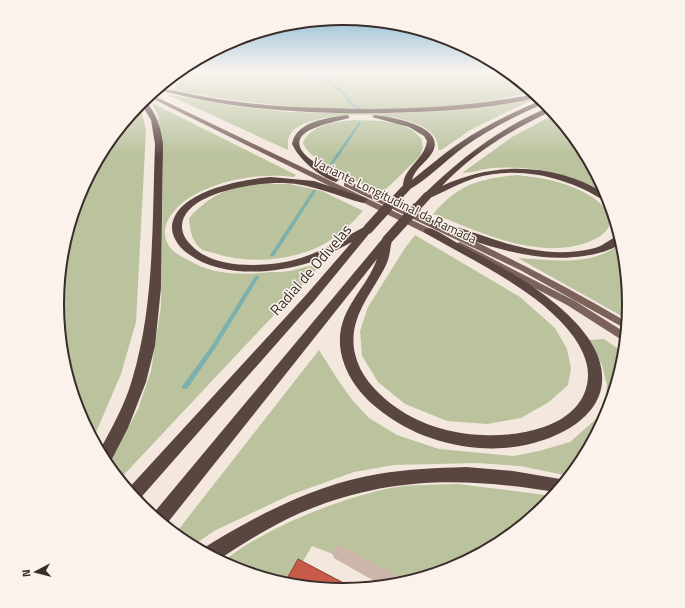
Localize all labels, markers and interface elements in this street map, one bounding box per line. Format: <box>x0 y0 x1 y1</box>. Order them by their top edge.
street label: Variante Longitudinal da Ramada <box>310 152 481 249</box>
street label: Radial de Odivelas <box>264 219 357 321</box>
north arrow <box>16 552 56 592</box>
text: N <box>18 568 34 578</box>

